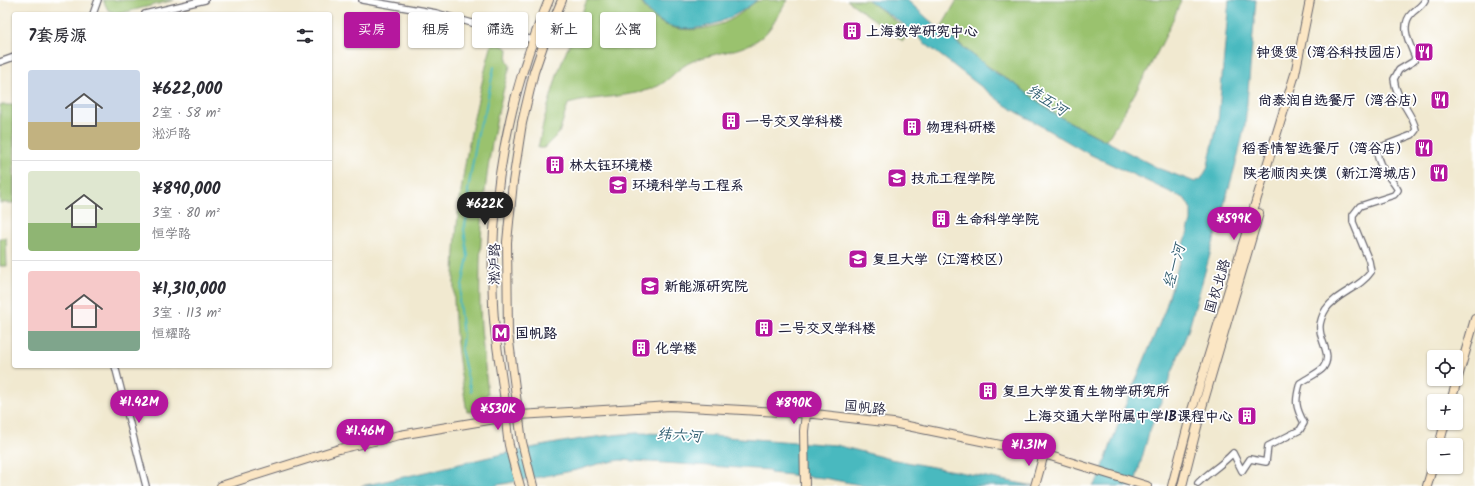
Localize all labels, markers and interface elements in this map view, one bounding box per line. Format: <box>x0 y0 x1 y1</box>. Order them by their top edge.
chip: 买房 <box>344 12 400 48</box>
chip: 租房 <box>408 12 464 48</box>
chip: 筛选 <box>472 12 528 48</box>
chip: 新上 <box>536 12 592 48</box>
chip: 公寓 <box>600 12 656 48</box>
building icon: 上海数学研究中心 <box>841 20 863 42</box>
place label: 上海数学研究中心 <box>866 21 978 43</box>
text: 7套房源 <box>28 23 87 50</box>
icon: filters <box>294 25 316 47</box>
restaurant icon: 钟煲煲（湾谷科技园店） <box>1413 41 1435 63</box>
place label: 钟煲煲（湾谷科技园店） <box>1256 42 1410 64</box>
text: ¥622,000 <box>152 76 222 103</box>
water label: 纬五河 <box>1021 79 1074 125</box>
icon: home <box>60 86 108 134</box>
restaurant icon: 尚泰润自选餐厅（湾谷店） <box>1429 89 1451 111</box>
place label: 尚泰润自选餐厅（湾谷店） <box>1258 90 1426 112</box>
text: 2室 · 58 m² <box>152 103 220 124</box>
building icon: 一号交叉学科楼 <box>720 110 742 132</box>
place label: 一号交叉学科楼 <box>745 111 843 133</box>
building icon: 物理科研楼 <box>901 116 923 138</box>
place label: 物理科研楼 <box>926 117 996 139</box>
text: 淞沪路 <box>152 124 191 145</box>
restaurant icon: 稻香情智选餐厅（湾谷店） <box>1413 137 1435 159</box>
place label: 稻香情智选餐厅（湾谷店） <box>1242 138 1410 160</box>
building icon: 林太钰环境楼 <box>544 154 566 176</box>
place label: 林太钰环境楼 <box>569 155 653 177</box>
restaurant icon: 陕老顺肉夹馍（新江湾城店） <box>1428 162 1450 184</box>
place label: 陕老顺肉夹馍（新江湾城店） <box>1243 163 1425 185</box>
school or university icon: 技术工程学院 <box>886 167 908 189</box>
place label: 技术工程学院 <box>911 168 995 190</box>
school or university icon: 环境科学与工程系 <box>607 174 629 196</box>
place label: 环境科学与工程系 <box>632 175 744 197</box>
text: ¥890,000 <box>152 176 220 203</box>
icon: home <box>60 187 108 235</box>
pin: ¥622K <box>457 192 513 226</box>
text: ¥622K <box>466 194 504 215</box>
text: 3室 · 80 m² <box>152 203 220 224</box>
pin: ¥599K <box>1206 207 1262 241</box>
building icon: 生命科学学院 <box>930 208 952 230</box>
place label: 生命科学学院 <box>955 209 1039 231</box>
text: ¥599K <box>1216 209 1252 230</box>
text: 恒学路 <box>152 224 191 245</box>
water label: 经一河 <box>1157 238 1194 291</box>
street label: 淞沪路 <box>484 243 506 285</box>
school or university icon: 复旦大学（江湾校区） <box>847 248 869 270</box>
place label: 复旦大学（江湾校区） <box>872 249 1012 271</box>
street label: 国权北路 <box>1199 256 1237 316</box>
school or university icon: 新能源研究院 <box>639 275 661 297</box>
text: ¥1,310,000 <box>152 276 226 303</box>
place label: 新能源研究院 <box>664 276 748 298</box>
icon: home <box>60 287 108 335</box>
text: 3室 · 113 m² <box>152 303 221 324</box>
building icon: 二号交叉学科楼 <box>753 317 775 339</box>
place label: 二号交叉学科楼 <box>778 318 876 340</box>
metro station icon: 国帆路 <box>490 322 512 344</box>
place label: 国帆路 <box>515 323 557 345</box>
text: 恒耀路 <box>152 324 191 345</box>
building icon: 化学楼 <box>630 337 652 359</box>
place label: 化学楼 <box>655 338 697 360</box>
map controls <box>1427 350 1463 474</box>
button: locate <box>1427 350 1463 386</box>
building icon: 复旦大学发育生物学研究所 <box>977 380 999 402</box>
place label: 复旦大学发育生物学研究所 <box>1002 381 1170 403</box>
pin: ¥1.42M <box>106 390 172 424</box>
pin: ¥890K <box>766 391 822 425</box>
text: ¥1.42M <box>119 392 159 413</box>
text: ¥890K <box>776 393 812 414</box>
button: + <box>1427 394 1463 430</box>
street label: 国帆路 <box>843 395 887 421</box>
pin: ¥530K <box>470 397 526 431</box>
text: ¥530K <box>480 399 516 420</box>
building icon: 上海交通大学附属中学IB课程中心 <box>1236 405 1258 427</box>
place label: 上海交通大学附属中学IB课程中心 <box>1024 406 1233 428</box>
pin: ¥1.46M <box>332 419 398 453</box>
text: ¥1.46M <box>346 421 384 442</box>
water label: 纬六河 <box>656 422 705 450</box>
pin: ¥1.31M <box>996 433 1062 467</box>
text: ¥1.31M <box>1011 435 1047 456</box>
button: − <box>1427 438 1463 474</box>

